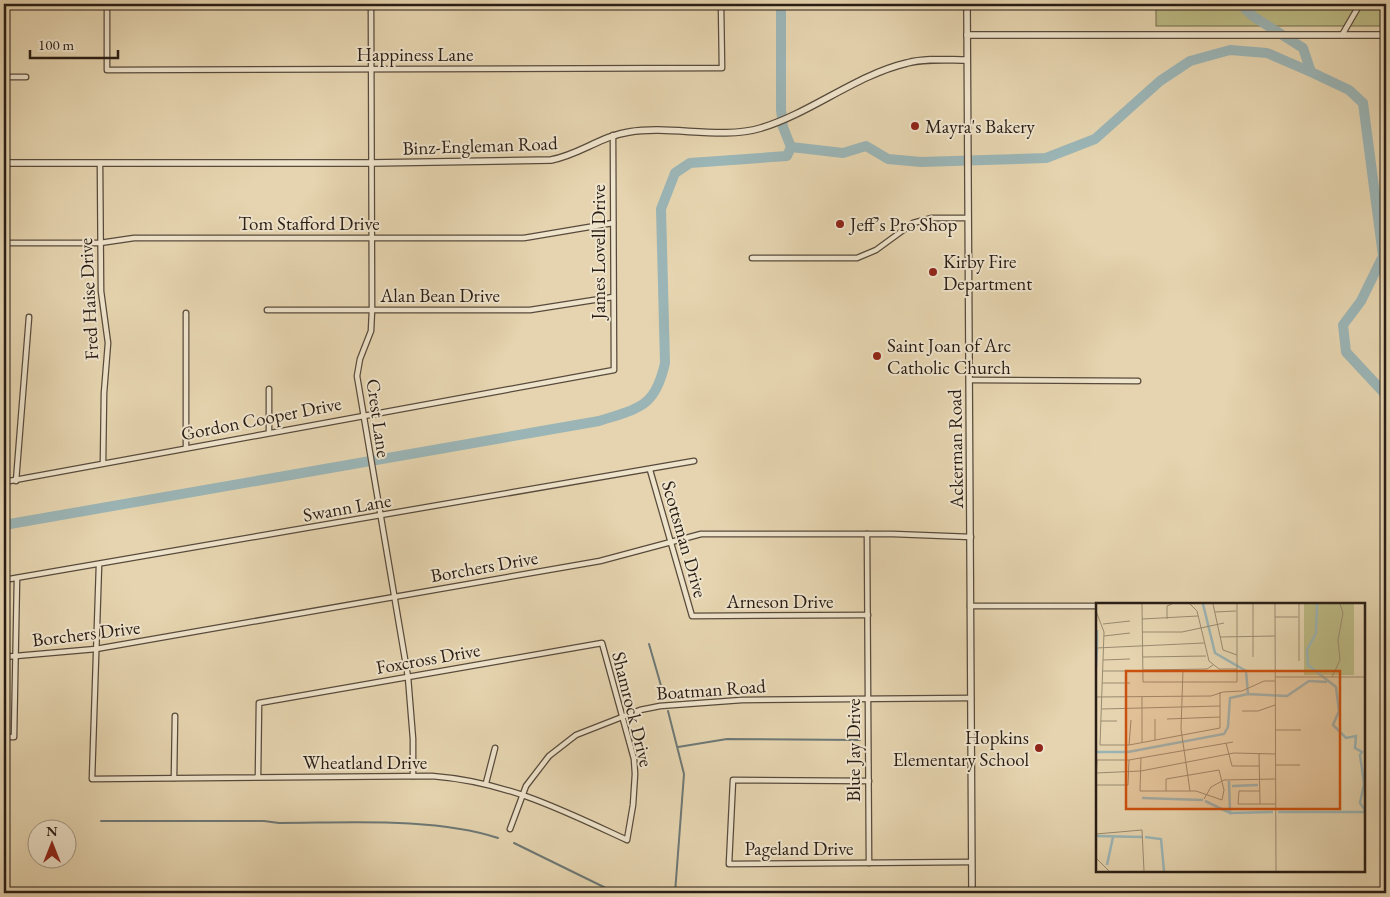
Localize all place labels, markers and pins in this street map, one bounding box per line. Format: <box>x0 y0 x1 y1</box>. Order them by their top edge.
place label: Mayra's Bakery <box>925 114 1036 139</box>
marker: Mayra's Bakery <box>909 120 921 132</box>
place label: Jeff’s Pro Shop <box>848 212 957 237</box>
marker: Jeff’s Pro Shop <box>834 218 846 230</box>
place label: Kirby Fire Department <box>943 249 1032 296</box>
marker: Kirby Fire Department <box>927 266 939 278</box>
place label: Saint Joan of Arc Catholic Church <box>887 333 1012 380</box>
marker: Saint Joan of Arc Catholic Church <box>871 350 883 362</box>
place label: Hopkins Elementary School <box>893 725 1029 772</box>
marker: Hopkins Elementary School <box>1033 742 1045 754</box>

